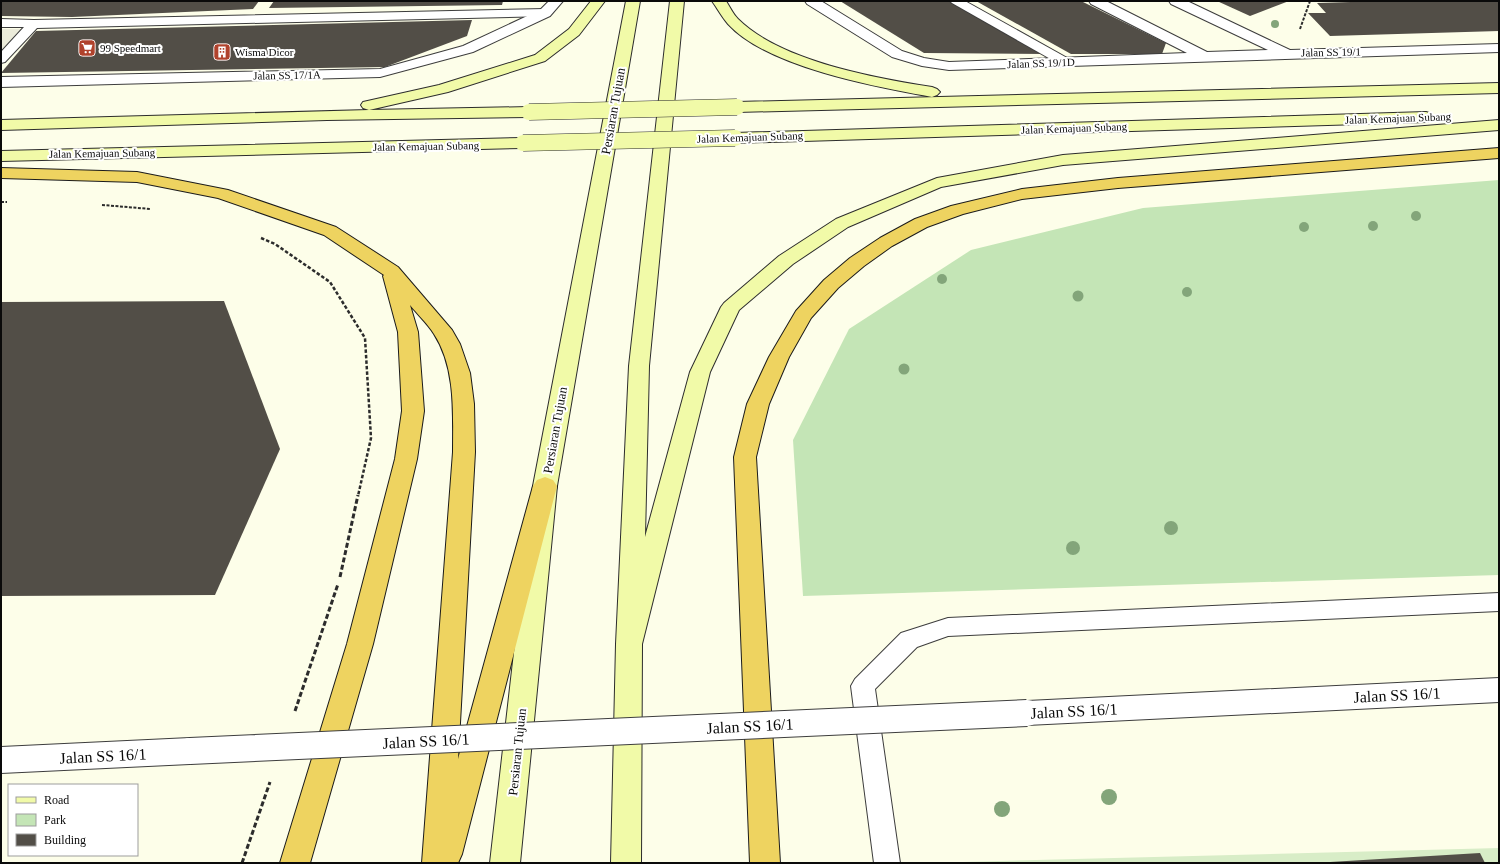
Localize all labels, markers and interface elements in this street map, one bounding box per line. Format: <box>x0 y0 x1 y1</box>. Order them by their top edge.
supermarket icon: 99 Speedmart <box>77 38 97 58</box>
place label: 99 Speedmart <box>100 42 161 54</box>
building icon: Wisma Dicor <box>212 42 232 62</box>
street label: Jalan SS 19/1 <box>1301 45 1361 59</box>
place label: Wisma Dicor <box>235 46 294 58</box>
street label: Jalan SS 19/1D <box>1007 56 1075 70</box>
street label: Persiaran Tujuan <box>598 66 628 156</box>
street label: Jalan SS 17/1A <box>253 68 321 82</box>
street label: Jalan Kemajuan Subang <box>1345 110 1452 126</box>
street label: Jalan Kemajuan Subang <box>1021 120 1128 136</box>
street label: Jalan Kemajuan Subang <box>697 129 804 145</box>
street label: Jalan Kemajuan Subang <box>373 139 480 153</box>
street label: Jalan Kemajuan Subang <box>49 146 156 160</box>
street label: Persiaran Tujuan <box>540 385 570 475</box>
street label: Jalan SS 16/1 <box>1353 684 1441 706</box>
street label: Jalan SS 16/1 <box>1030 700 1118 722</box>
street label: Persiaran Tujuan <box>505 707 529 796</box>
street label: Jalan SS 16/1 <box>706 715 794 737</box>
street label: Jalan SS 16/1 <box>382 730 470 752</box>
street label: Jalan SS 16/1 <box>59 745 147 767</box>
legend <box>8 784 138 856</box>
text: Road <box>44 793 69 807</box>
text: Park <box>44 813 66 827</box>
text: Building <box>44 833 86 847</box>

